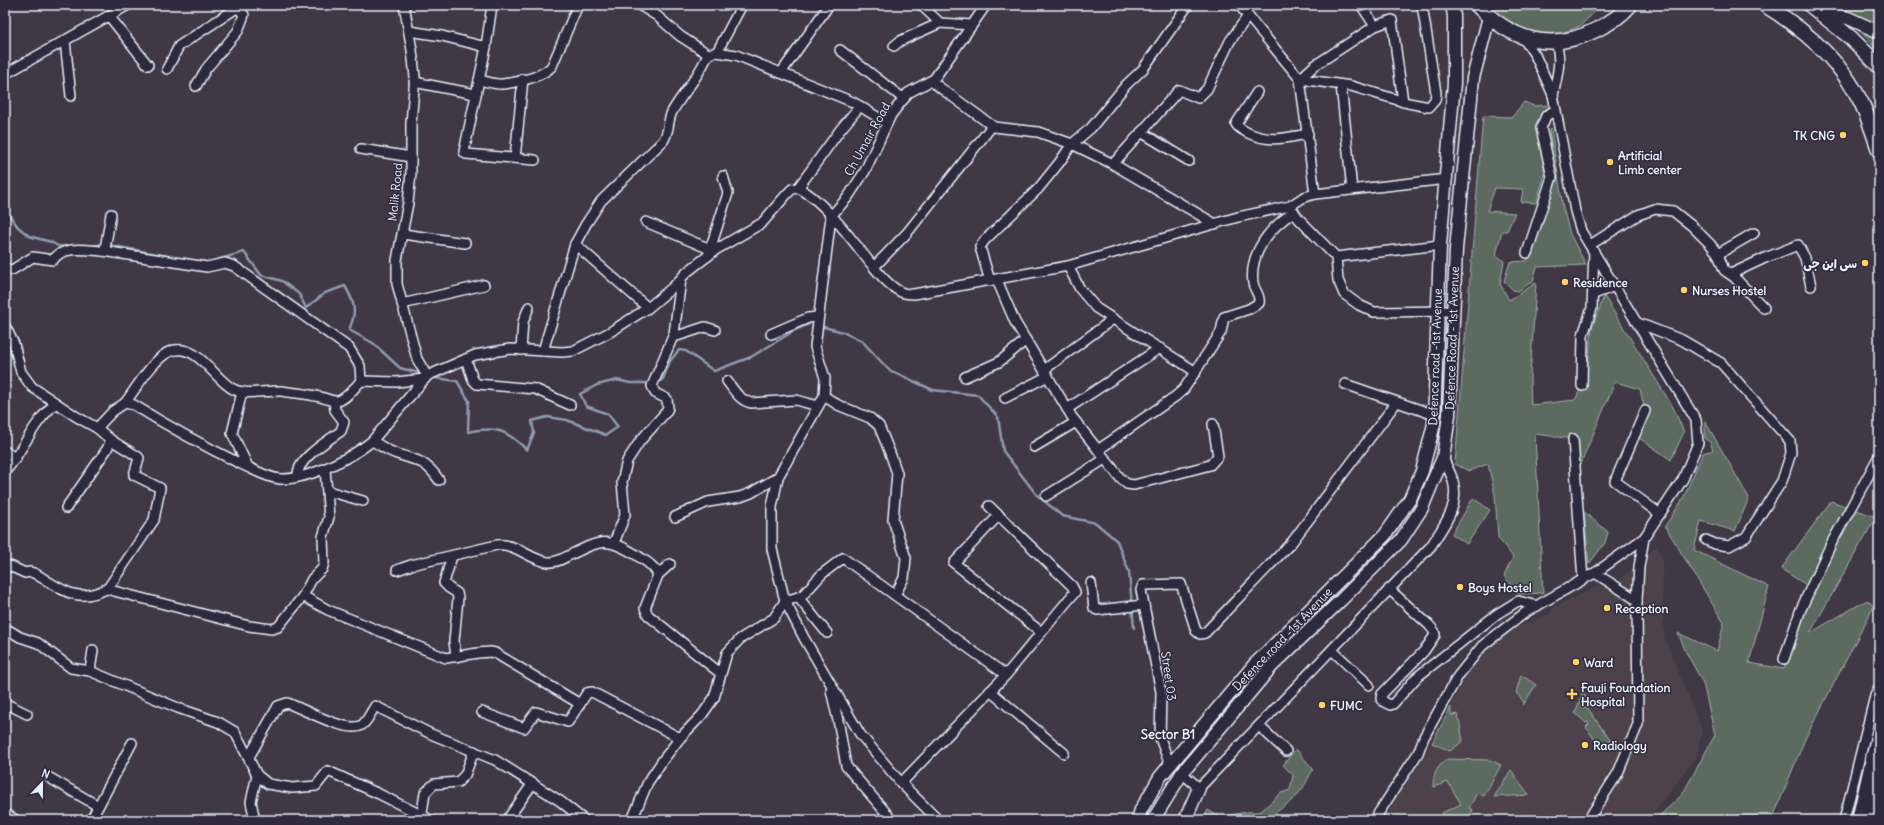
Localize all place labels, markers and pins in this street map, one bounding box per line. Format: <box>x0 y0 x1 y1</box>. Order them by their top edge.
place label: TK CNG <box>1794 128 1835 143</box>
marker: TK CNG <box>1838 130 1848 140</box>
place label: Artificial Limb center <box>1618 148 1682 177</box>
marker: Artificial Limb center <box>1605 157 1615 167</box>
place label: سی این جی <box>1803 256 1857 272</box>
marker: سی این جی <box>1860 258 1870 268</box>
place label: Residence <box>1573 275 1628 290</box>
marker: Residence <box>1560 277 1570 287</box>
place label: Nurses Hostel <box>1692 283 1767 298</box>
marker: Nurses Hostel <box>1679 285 1689 295</box>
place label: Boys Hostel <box>1468 580 1532 596</box>
marker: Boys Hostel <box>1455 582 1465 592</box>
place label: Reception <box>1615 601 1668 617</box>
marker: Reception <box>1602 603 1612 613</box>
place label: Ward <box>1584 655 1613 670</box>
marker: Ward <box>1571 657 1581 667</box>
place label: Fauji Foundation Hospital <box>1581 680 1671 710</box>
marker: Fauji Foundation Hospital <box>1566 688 1578 700</box>
place label: FUMC <box>1330 698 1363 713</box>
marker: FUMC <box>1317 700 1327 710</box>
place label: Radiology <box>1593 738 1647 754</box>
marker: Radiology <box>1580 740 1590 750</box>

